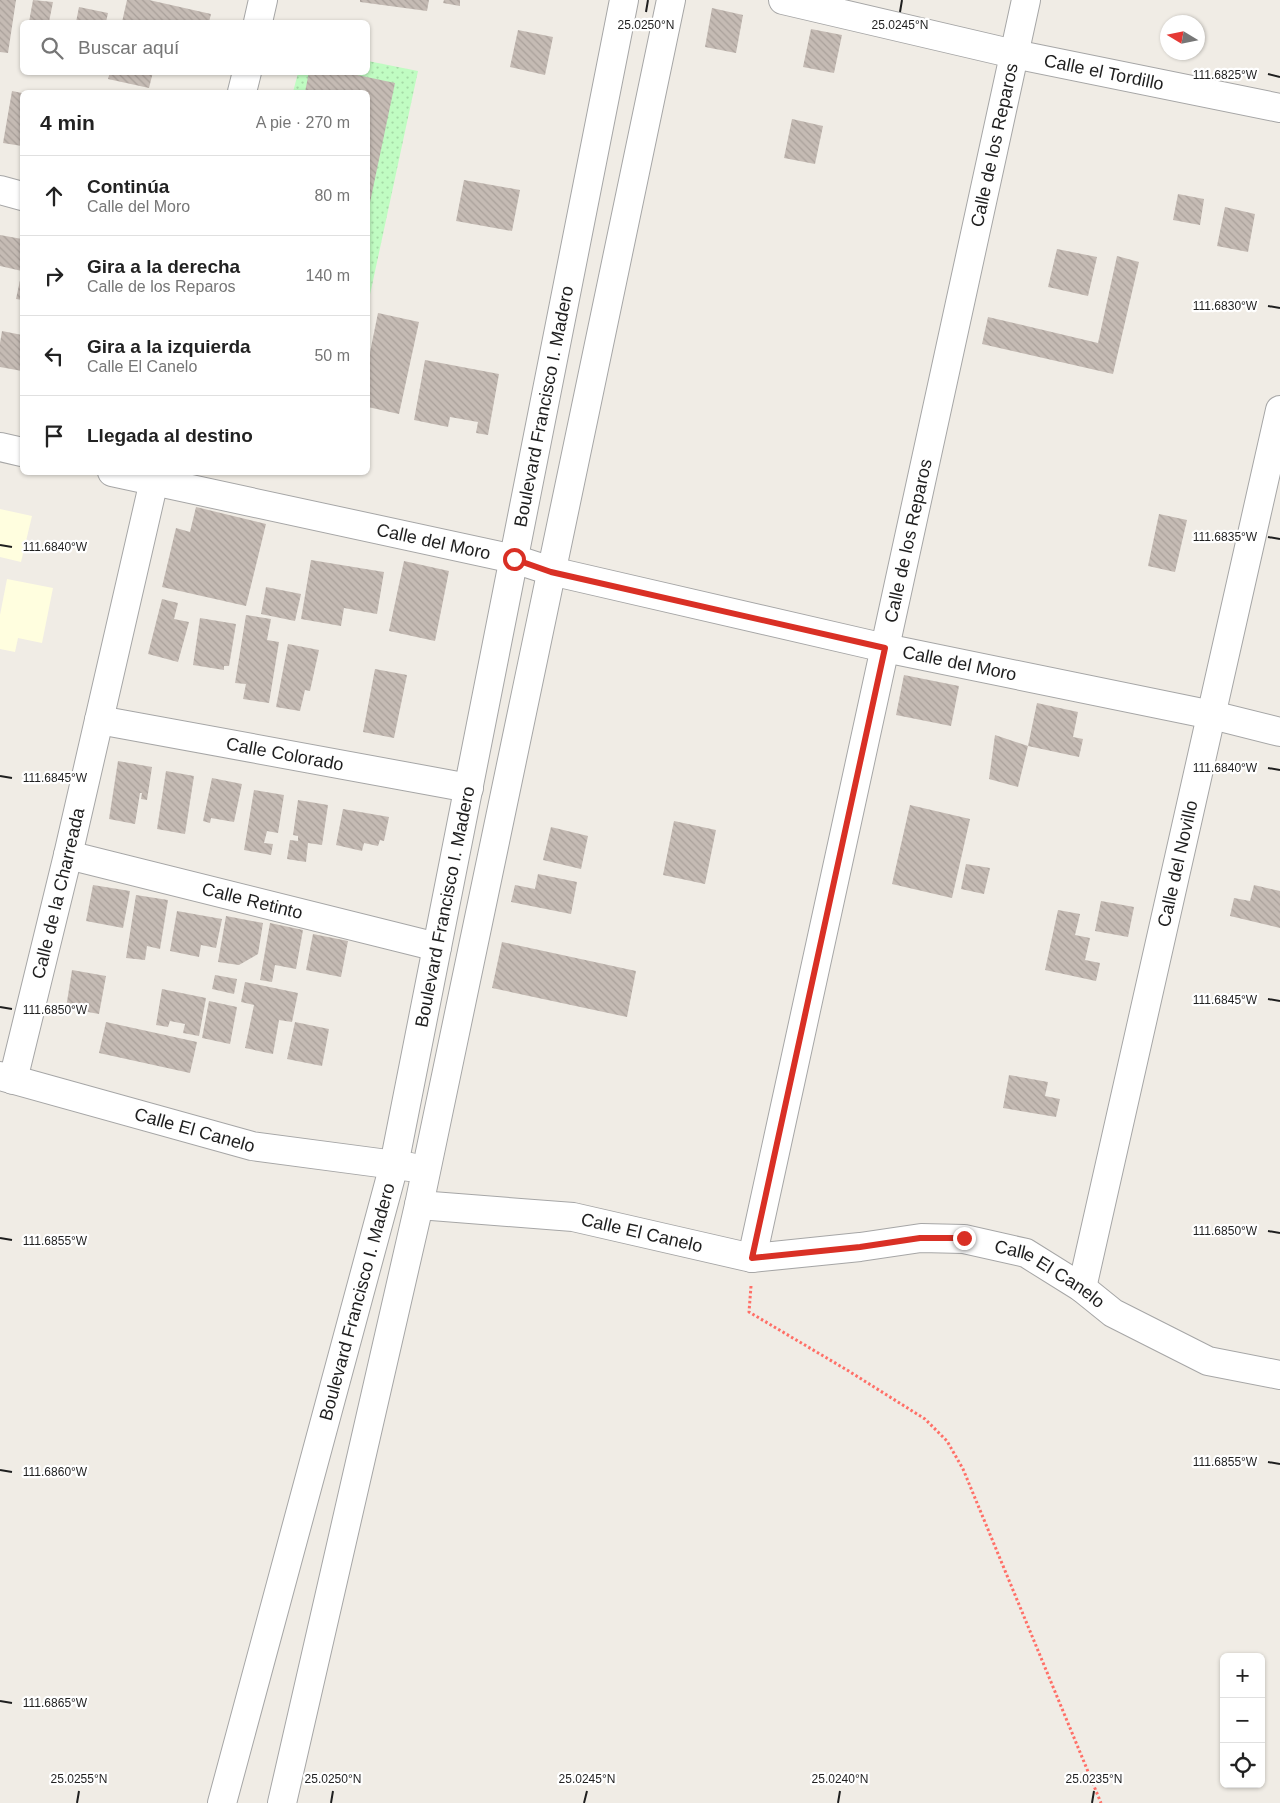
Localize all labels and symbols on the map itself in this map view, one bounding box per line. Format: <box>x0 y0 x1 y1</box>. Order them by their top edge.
north arrow <box>1160 15 1205 60</box>
text: 25.0250°N <box>618 18 674 32</box>
text: 25.0245°N <box>872 18 928 32</box>
street label: Calle el Tordillo <box>1042 50 1166 94</box>
street label: Calle de los Reparos <box>967 61 1022 229</box>
text: 111.6825°W <box>1193 68 1258 82</box>
street label: Boulevard Francisco I. Madero <box>510 284 577 529</box>
text: 111.6830°W <box>1193 299 1258 313</box>
street label: Calle de los Reparos <box>881 457 936 625</box>
street label: Calle del Moro <box>375 520 492 564</box>
text: 111.6835°W <box>1193 530 1258 544</box>
text: 111.6840°W <box>23 540 88 554</box>
route start <box>503 548 526 571</box>
street label: Calle del Moro <box>901 642 1018 685</box>
street label: Calle Colorado <box>224 734 345 775</box>
text: 111.6840°W <box>1193 761 1258 775</box>
text: 111.6845°W <box>23 771 88 785</box>
street label: Boulevard Francisco I. Madero <box>411 785 479 1029</box>
street label: Calle del Novillo <box>1154 798 1202 929</box>
street label: Calle de la Charreada <box>28 805 89 981</box>
street label: Calle Retinto <box>200 879 305 923</box>
text: 111.6845°W <box>1193 993 1258 1007</box>
text: 111.6850°W <box>23 1003 88 1017</box>
street label: Calle El Canelo <box>132 1104 257 1156</box>
street label: Boulevard Francisco I. Madero <box>316 1181 399 1423</box>
street label: Calle El Canelo <box>579 1209 704 1256</box>
text: 111.6850°W <box>1193 1224 1258 1238</box>
route end <box>953 1227 976 1250</box>
text: 111.6855°W <box>23 1234 88 1248</box>
street label: Calle El Canelo <box>993 1236 1109 1312</box>
text: 111.6855°W <box>1193 1455 1258 1469</box>
text: 111.6860°W <box>23 1465 88 1479</box>
text: 111.6865°W <box>23 1696 88 1710</box>
text: 25.0255°N <box>51 1772 107 1786</box>
text: 25.0250°N <box>305 1772 361 1786</box>
text: 25.0245°N <box>559 1772 615 1786</box>
text: 25.0240°N <box>812 1772 868 1786</box>
text: 25.0235°N <box>1066 1772 1122 1786</box>

